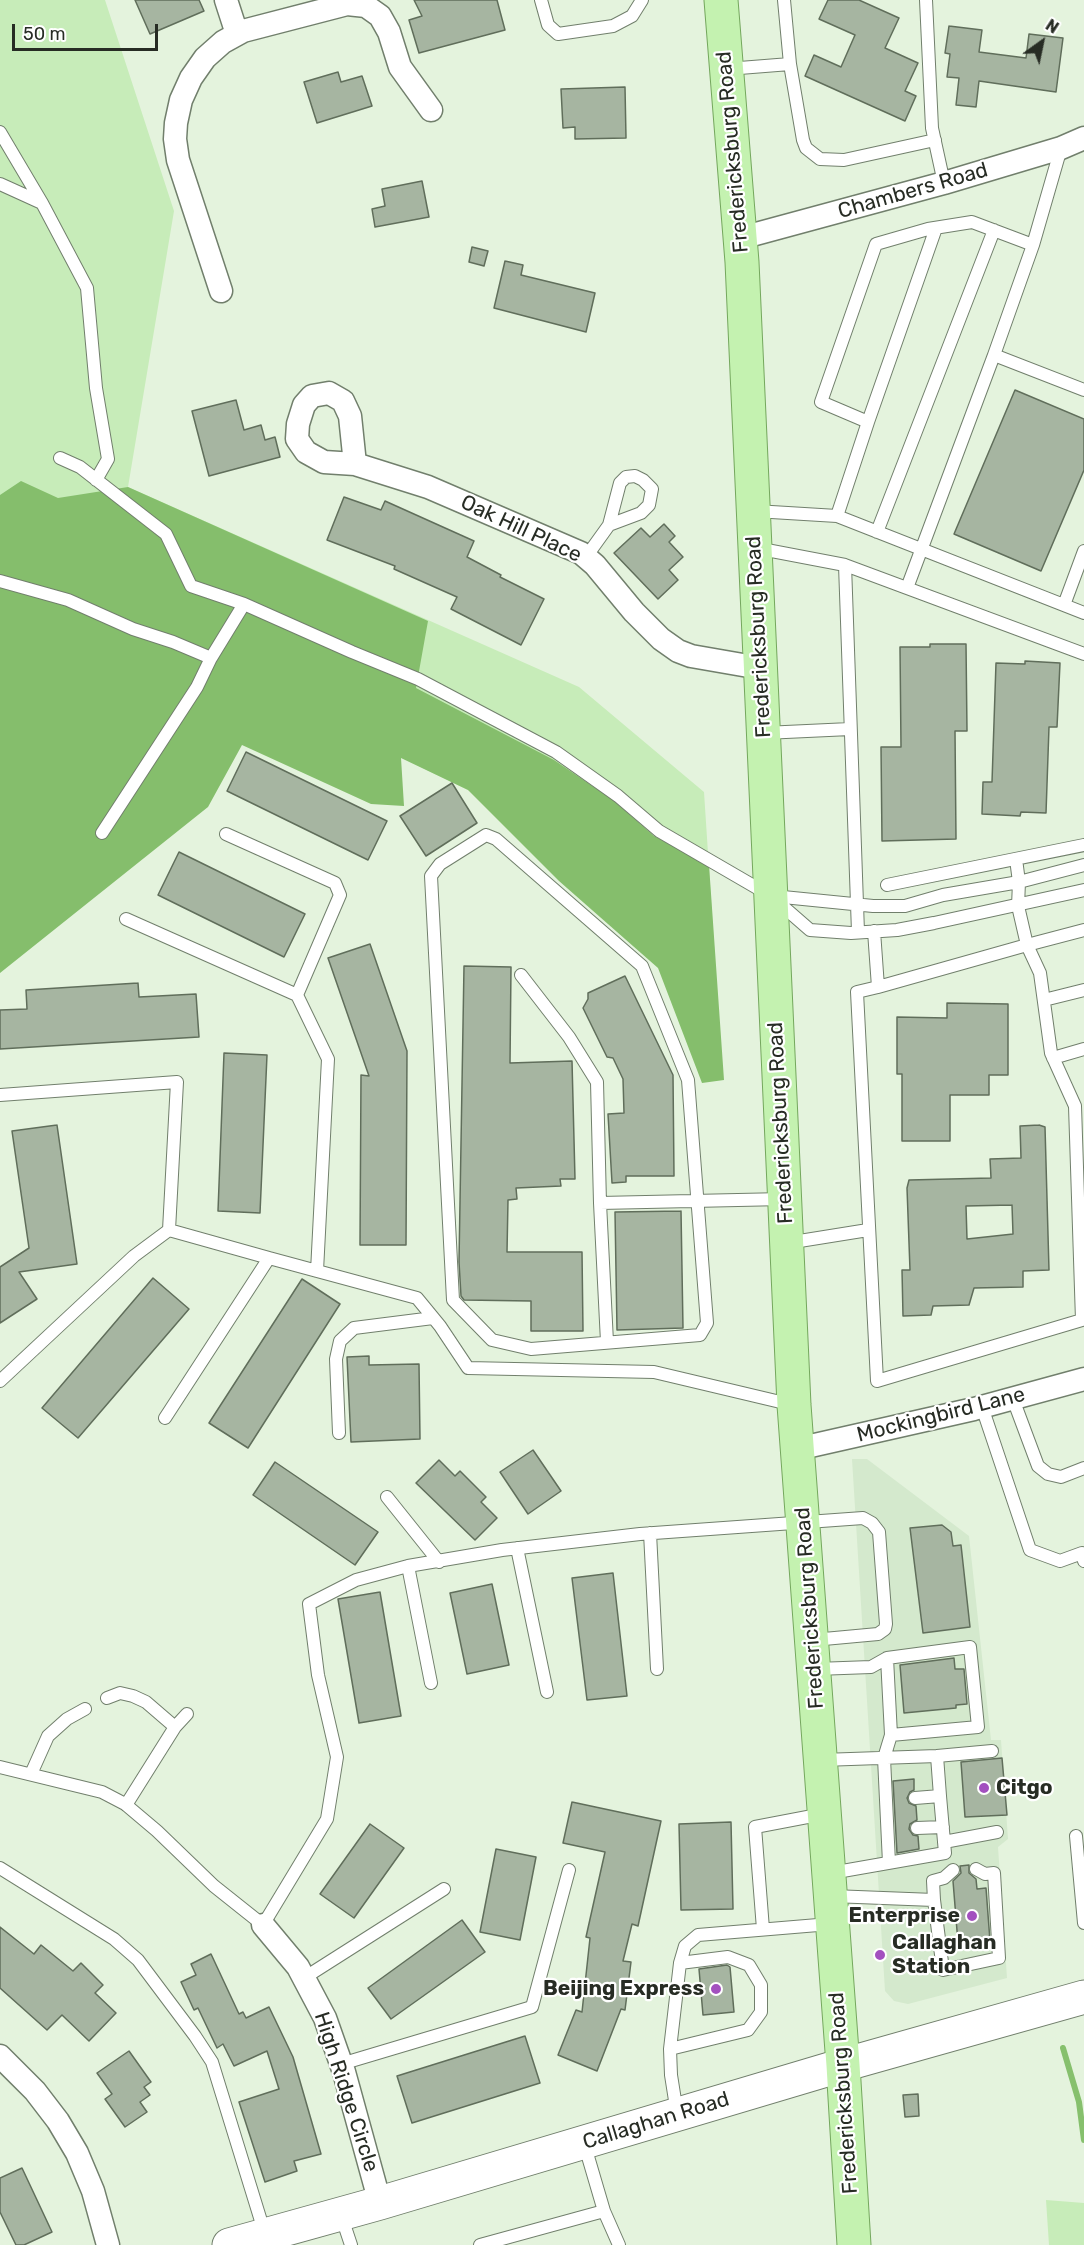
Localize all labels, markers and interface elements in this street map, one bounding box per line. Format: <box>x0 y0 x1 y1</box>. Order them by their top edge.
scale bar <box>15 12 160 50</box>
north arrow <box>1012 12 1072 72</box>
text: N <box>1042 15 1062 38</box>
text: 50 m <box>23 23 66 45</box>
street label: Fredericksburg Road <box>712 50 754 254</box>
street label: Chambers Road <box>835 158 991 224</box>
street label: Oak Hill Place <box>456 490 586 568</box>
street label: Fredericksburg Road <box>741 535 777 739</box>
street label: Fredericksburg Road <box>763 1021 799 1225</box>
street label: Mockingbird Lane <box>854 1382 1028 1448</box>
street label: Fredericksburg Road <box>790 1506 830 1710</box>
place label: Citgo <box>996 1775 1053 1801</box>
marker: Citgo <box>977 1781 991 1795</box>
place label: Enterprise <box>849 1903 960 1929</box>
marker: Enterprise <box>965 1909 979 1923</box>
place label: Callaghan Station <box>892 1930 996 1980</box>
marker: Callaghan Station <box>873 1948 887 1962</box>
place label: Beijing Express <box>543 1976 704 2002</box>
marker: Beijing Express <box>709 1982 723 1996</box>
street label: Fredericksburg Road <box>824 1991 864 2195</box>
street label: High Ridge Circle <box>308 2009 384 2175</box>
street label: Callaghan Road <box>580 2087 732 2155</box>

